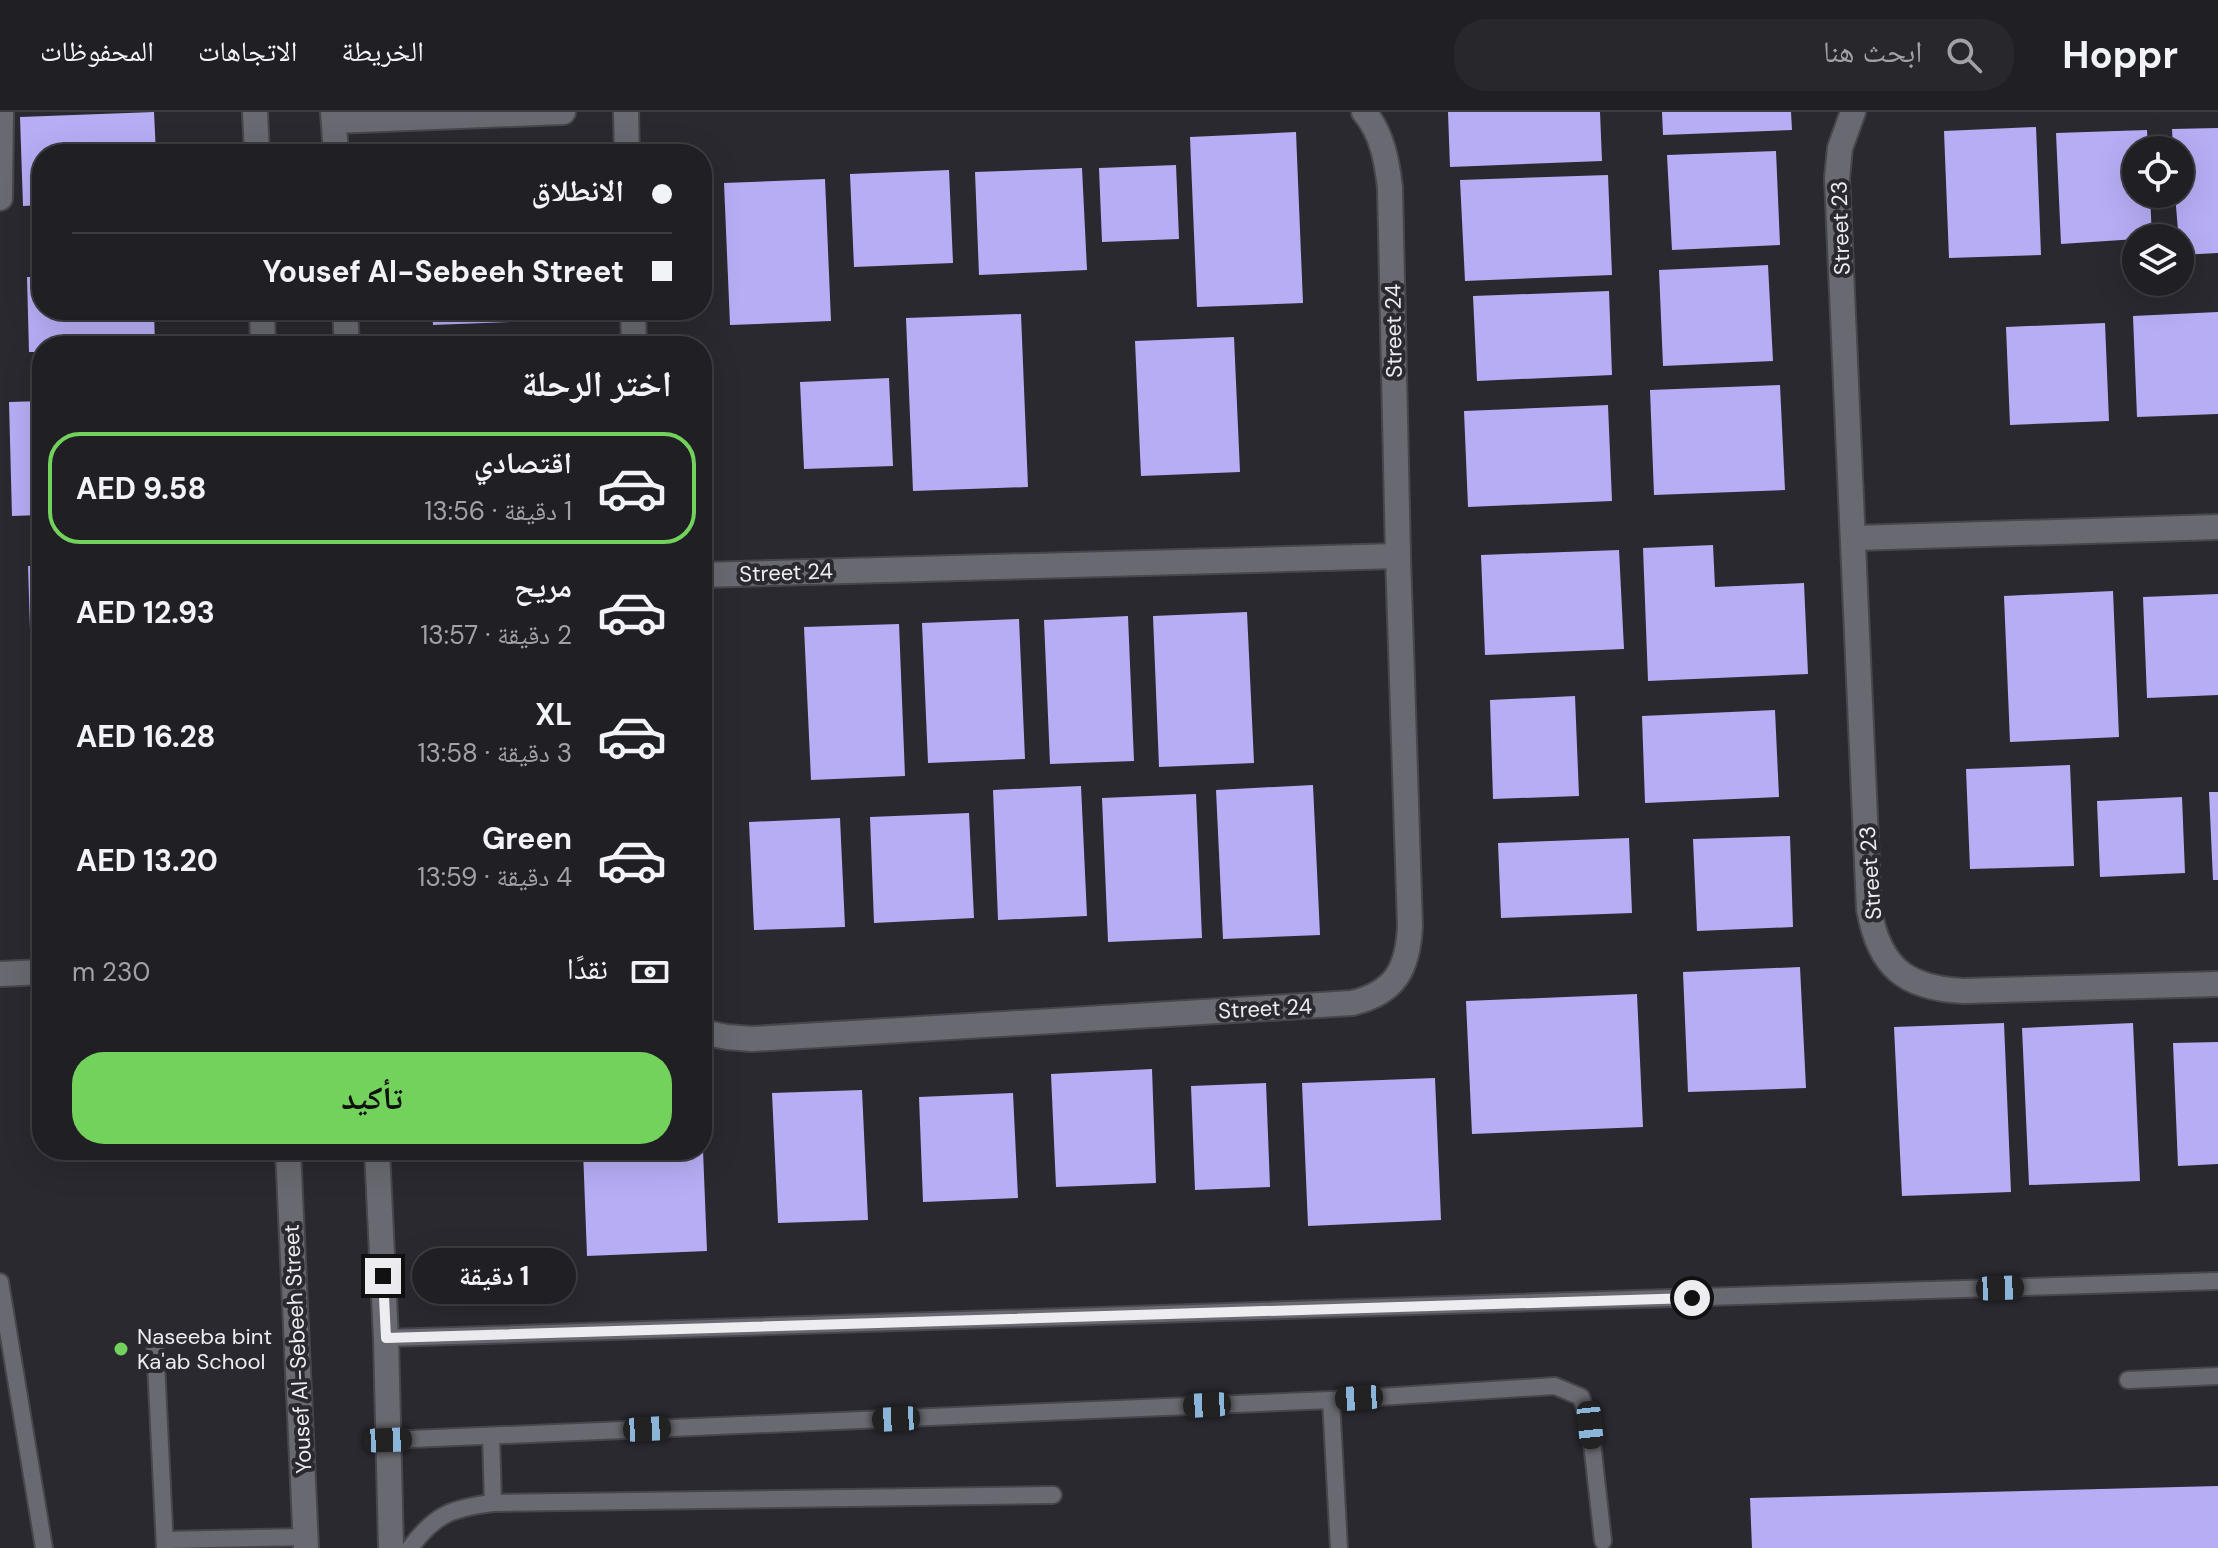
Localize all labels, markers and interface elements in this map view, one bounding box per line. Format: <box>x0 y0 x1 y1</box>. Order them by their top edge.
search box <box>1454 19 2014 91</box>
text: Hoppr <box>2062 30 2178 80</box>
text: ابحث هنا <box>1823 32 1922 71</box>
text: المحفوظات <box>40 33 154 70</box>
text: الاتجاهات <box>198 33 297 70</box>
text: الخريطة <box>341 33 424 70</box>
icon: search <box>1942 33 1986 77</box>
map controls <box>2122 136 2194 296</box>
button: locate <box>2122 136 2194 208</box>
text: الانطلاق <box>531 171 624 210</box>
street label: Street 23 <box>1824 181 1857 275</box>
button: layers <box>2122 224 2194 296</box>
text: Yousef Al-Sebeeh Street <box>263 252 624 291</box>
street label: Street 24 <box>1378 284 1409 378</box>
text: اختر الرحلة <box>522 360 672 407</box>
text: اقتصادي <box>474 443 572 482</box>
icon: car <box>596 452 668 524</box>
text: AED 9.58 <box>76 469 206 508</box>
text: 1 دقيقة · 13:56 <box>424 494 572 528</box>
street label: Street 24 <box>739 556 833 589</box>
text: مريح <box>514 567 572 606</box>
icon: car <box>596 576 668 648</box>
text: AED 12.93 <box>76 593 215 632</box>
text: 2 دقيقة · 13:57 <box>420 618 572 652</box>
text: XL <box>535 695 572 734</box>
icon: car <box>596 700 668 772</box>
text: AED 16.28 <box>76 717 216 756</box>
text: 3 دقيقة · 13:58 <box>417 736 572 770</box>
text: Green <box>482 819 572 858</box>
icon: car <box>596 824 668 896</box>
street label: Street 23 <box>1853 825 1888 921</box>
text: AED 13.20 <box>76 841 218 880</box>
text: 4 دقيقة · 13:59 <box>417 860 572 894</box>
text: نقدًا <box>567 949 608 988</box>
icon: cash <box>628 950 672 994</box>
text: 230 m <box>72 955 150 989</box>
street label: Street 24 <box>1217 992 1313 1025</box>
button: تأكيد <box>72 1052 672 1144</box>
street label: Yousef Al-Sebeeh Street <box>276 1224 319 1474</box>
callout: 1 دقيقة <box>411 1248 575 1304</box>
route end <box>365 1258 401 1294</box>
text: 1 دقيقة <box>459 1259 529 1293</box>
car <box>1976 1275 2024 1301</box>
route start <box>1674 1280 1710 1316</box>
place label: Naseeba bint Ka'ab School <box>137 1322 272 1376</box>
marker: Naseeba bint Ka'ab School <box>112 1340 130 1358</box>
car <box>1334 1384 1384 1412</box>
car <box>1182 1392 1232 1418</box>
car <box>1576 1400 1604 1450</box>
car <box>871 1406 921 1432</box>
car <box>622 1416 672 1442</box>
car <box>364 1427 412 1453</box>

